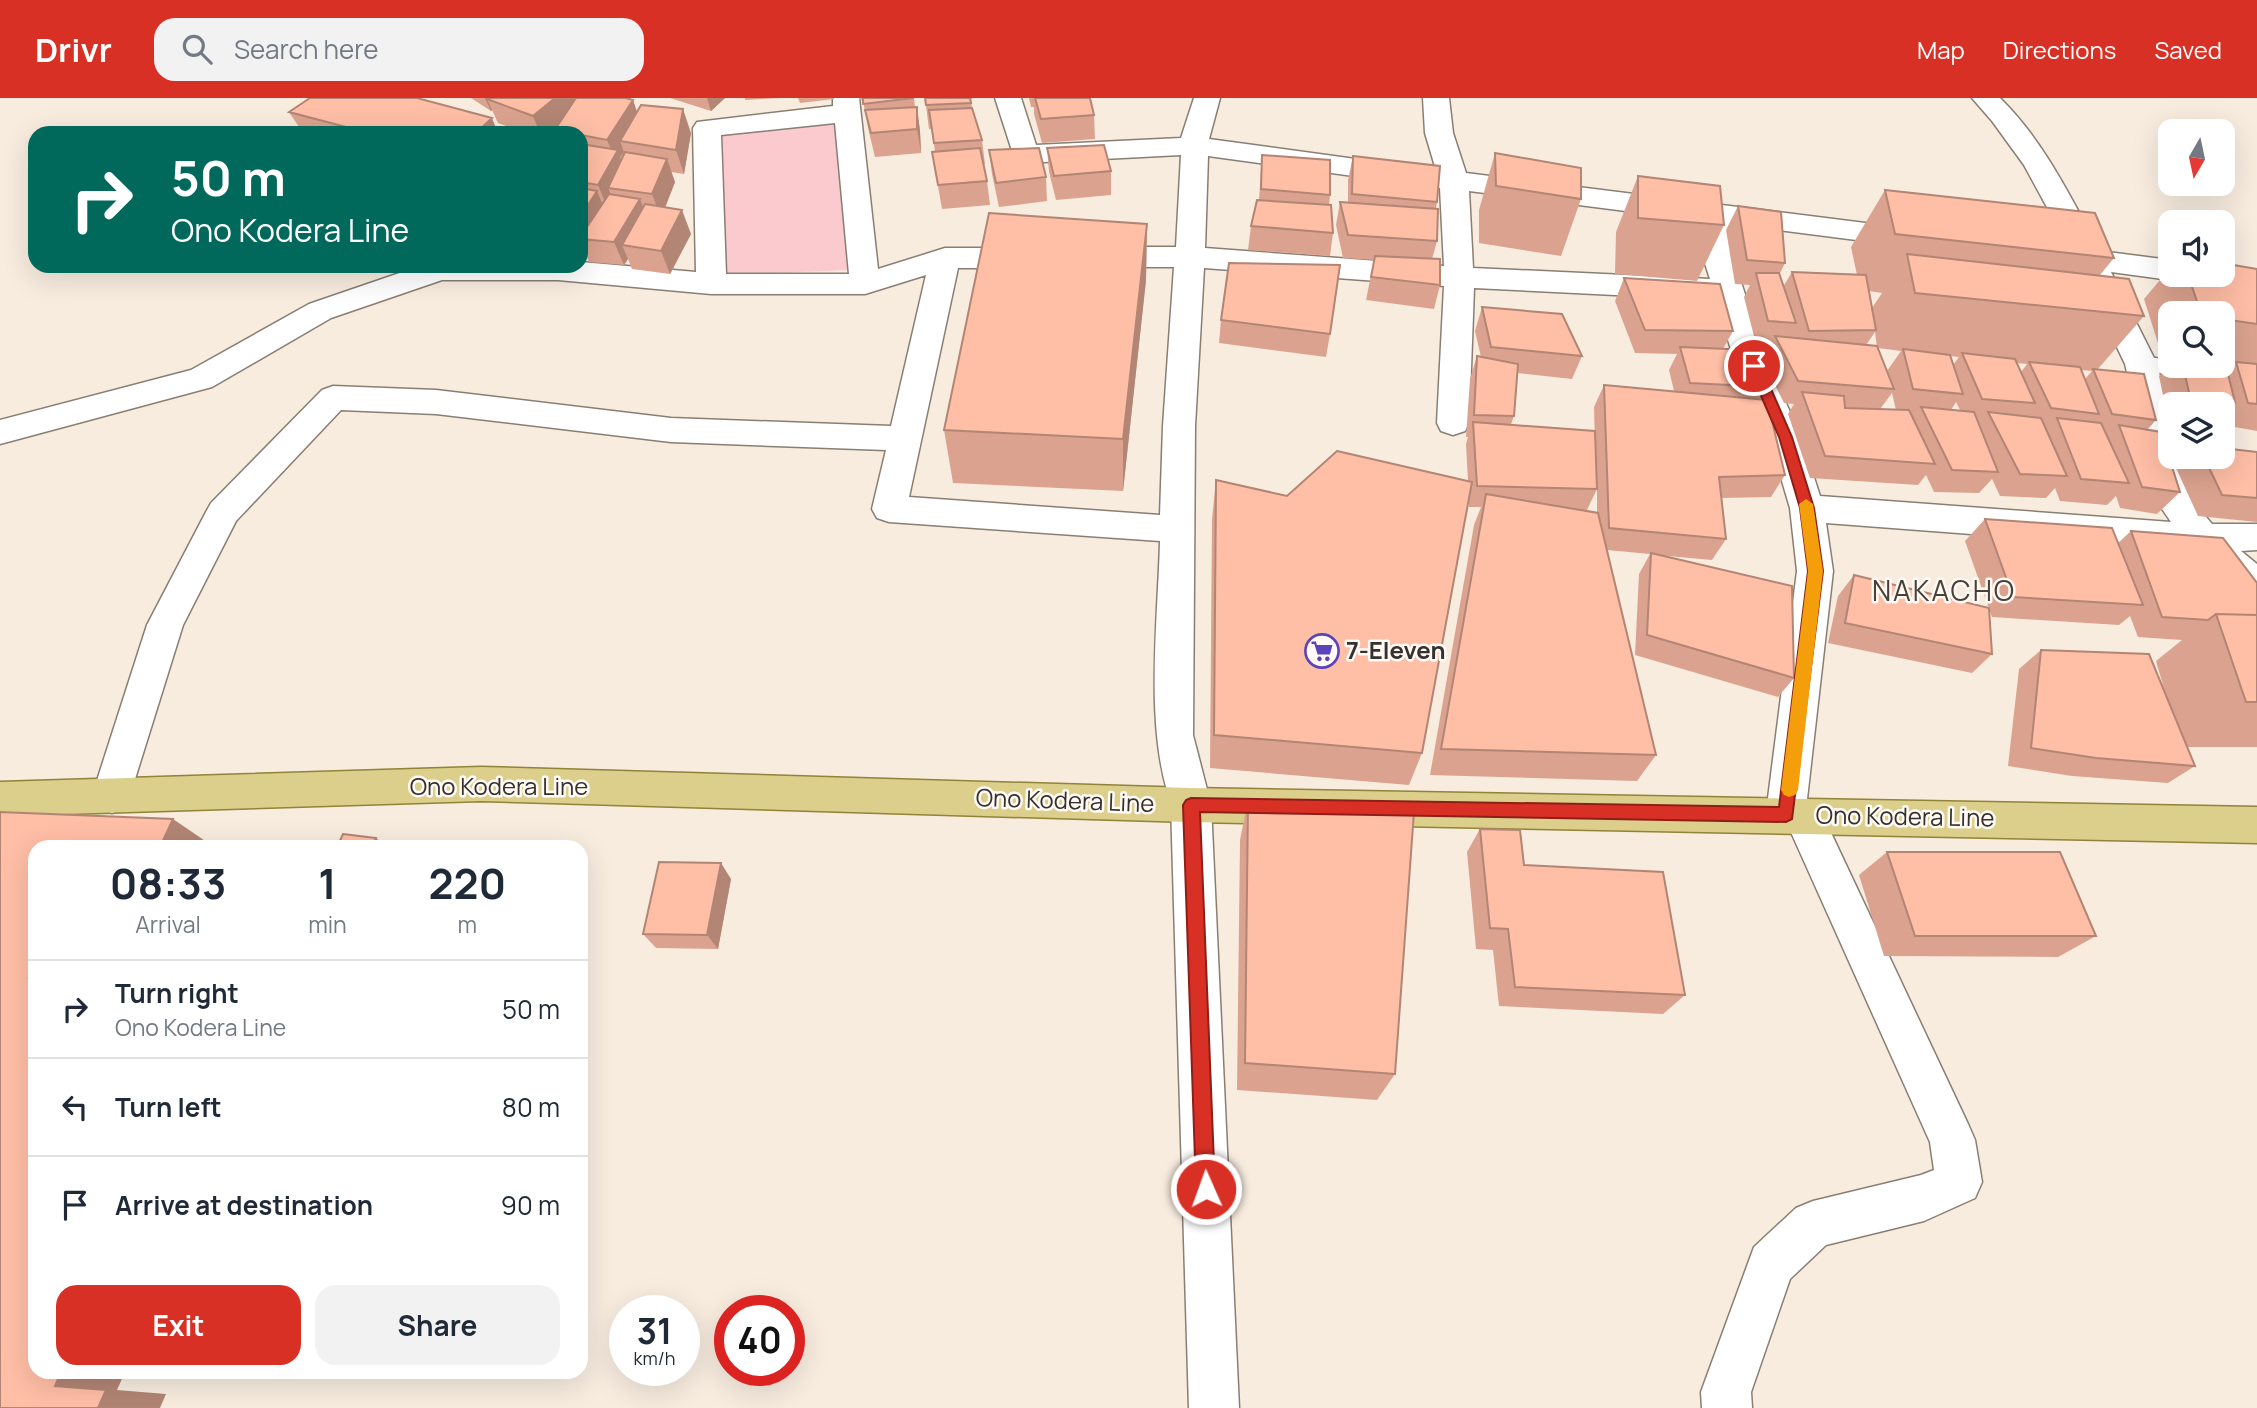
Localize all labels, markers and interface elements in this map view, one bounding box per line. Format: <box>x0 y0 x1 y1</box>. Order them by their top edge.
search box <box>154 18 644 81</box>
text: Drivr <box>35 27 112 72</box>
icon: search <box>178 30 216 68</box>
text: Search here <box>234 31 378 67</box>
text: Map <box>1917 33 1965 66</box>
text: Directions <box>2003 33 2116 66</box>
text: Saved <box>2154 33 2222 66</box>
north arrow <box>2158 119 2235 196</box>
map controls <box>2158 119 2235 469</box>
text: 50 m <box>171 144 286 211</box>
icon: right <box>56 154 147 245</box>
text: Ono Kodera Line <box>171 208 409 252</box>
button: sound <box>2158 210 2235 287</box>
button: search <box>2158 301 2235 378</box>
pin <box>1724 336 1784 396</box>
icon: arrive <box>1735 347 1773 385</box>
button: layers <box>2158 392 2235 469</box>
district label: NAKACHO <box>1872 571 2016 609</box>
supermarket icon: 7-Eleven <box>1303 632 1341 670</box>
place label: 7-Eleven <box>1346 633 1445 666</box>
street label: Ono Kodera Line <box>410 769 588 802</box>
street label: Ono Kodera Line <box>975 780 1155 819</box>
street label: Ono Kodera Line <box>1815 797 1995 834</box>
text: 08:33 <box>110 854 226 912</box>
text: 1 <box>318 854 337 912</box>
text: 220 <box>429 854 506 912</box>
text: Arrival <box>135 908 201 940</box>
text: min <box>308 908 347 940</box>
text: m <box>458 908 477 940</box>
text: Turn right <box>115 975 239 1011</box>
icon: right <box>56 990 94 1028</box>
text: 50 m <box>502 991 560 1027</box>
text: Ono Kodera Line <box>115 1011 286 1043</box>
icon: left <box>56 1088 94 1126</box>
text: Turn left <box>115 1089 222 1125</box>
text: 80 m <box>502 1089 560 1125</box>
position arrow <box>1169 1152 1243 1226</box>
icon: arrive <box>56 1186 94 1224</box>
text: Arrive at destination <box>115 1187 373 1223</box>
text: 90 m <box>501 1187 560 1223</box>
button: Exit <box>56 1285 301 1365</box>
button: Share <box>315 1285 560 1365</box>
speed limit sign: 40 <box>714 1295 805 1386</box>
text: 31 <box>637 1307 672 1355</box>
text: km/h <box>634 1346 675 1370</box>

